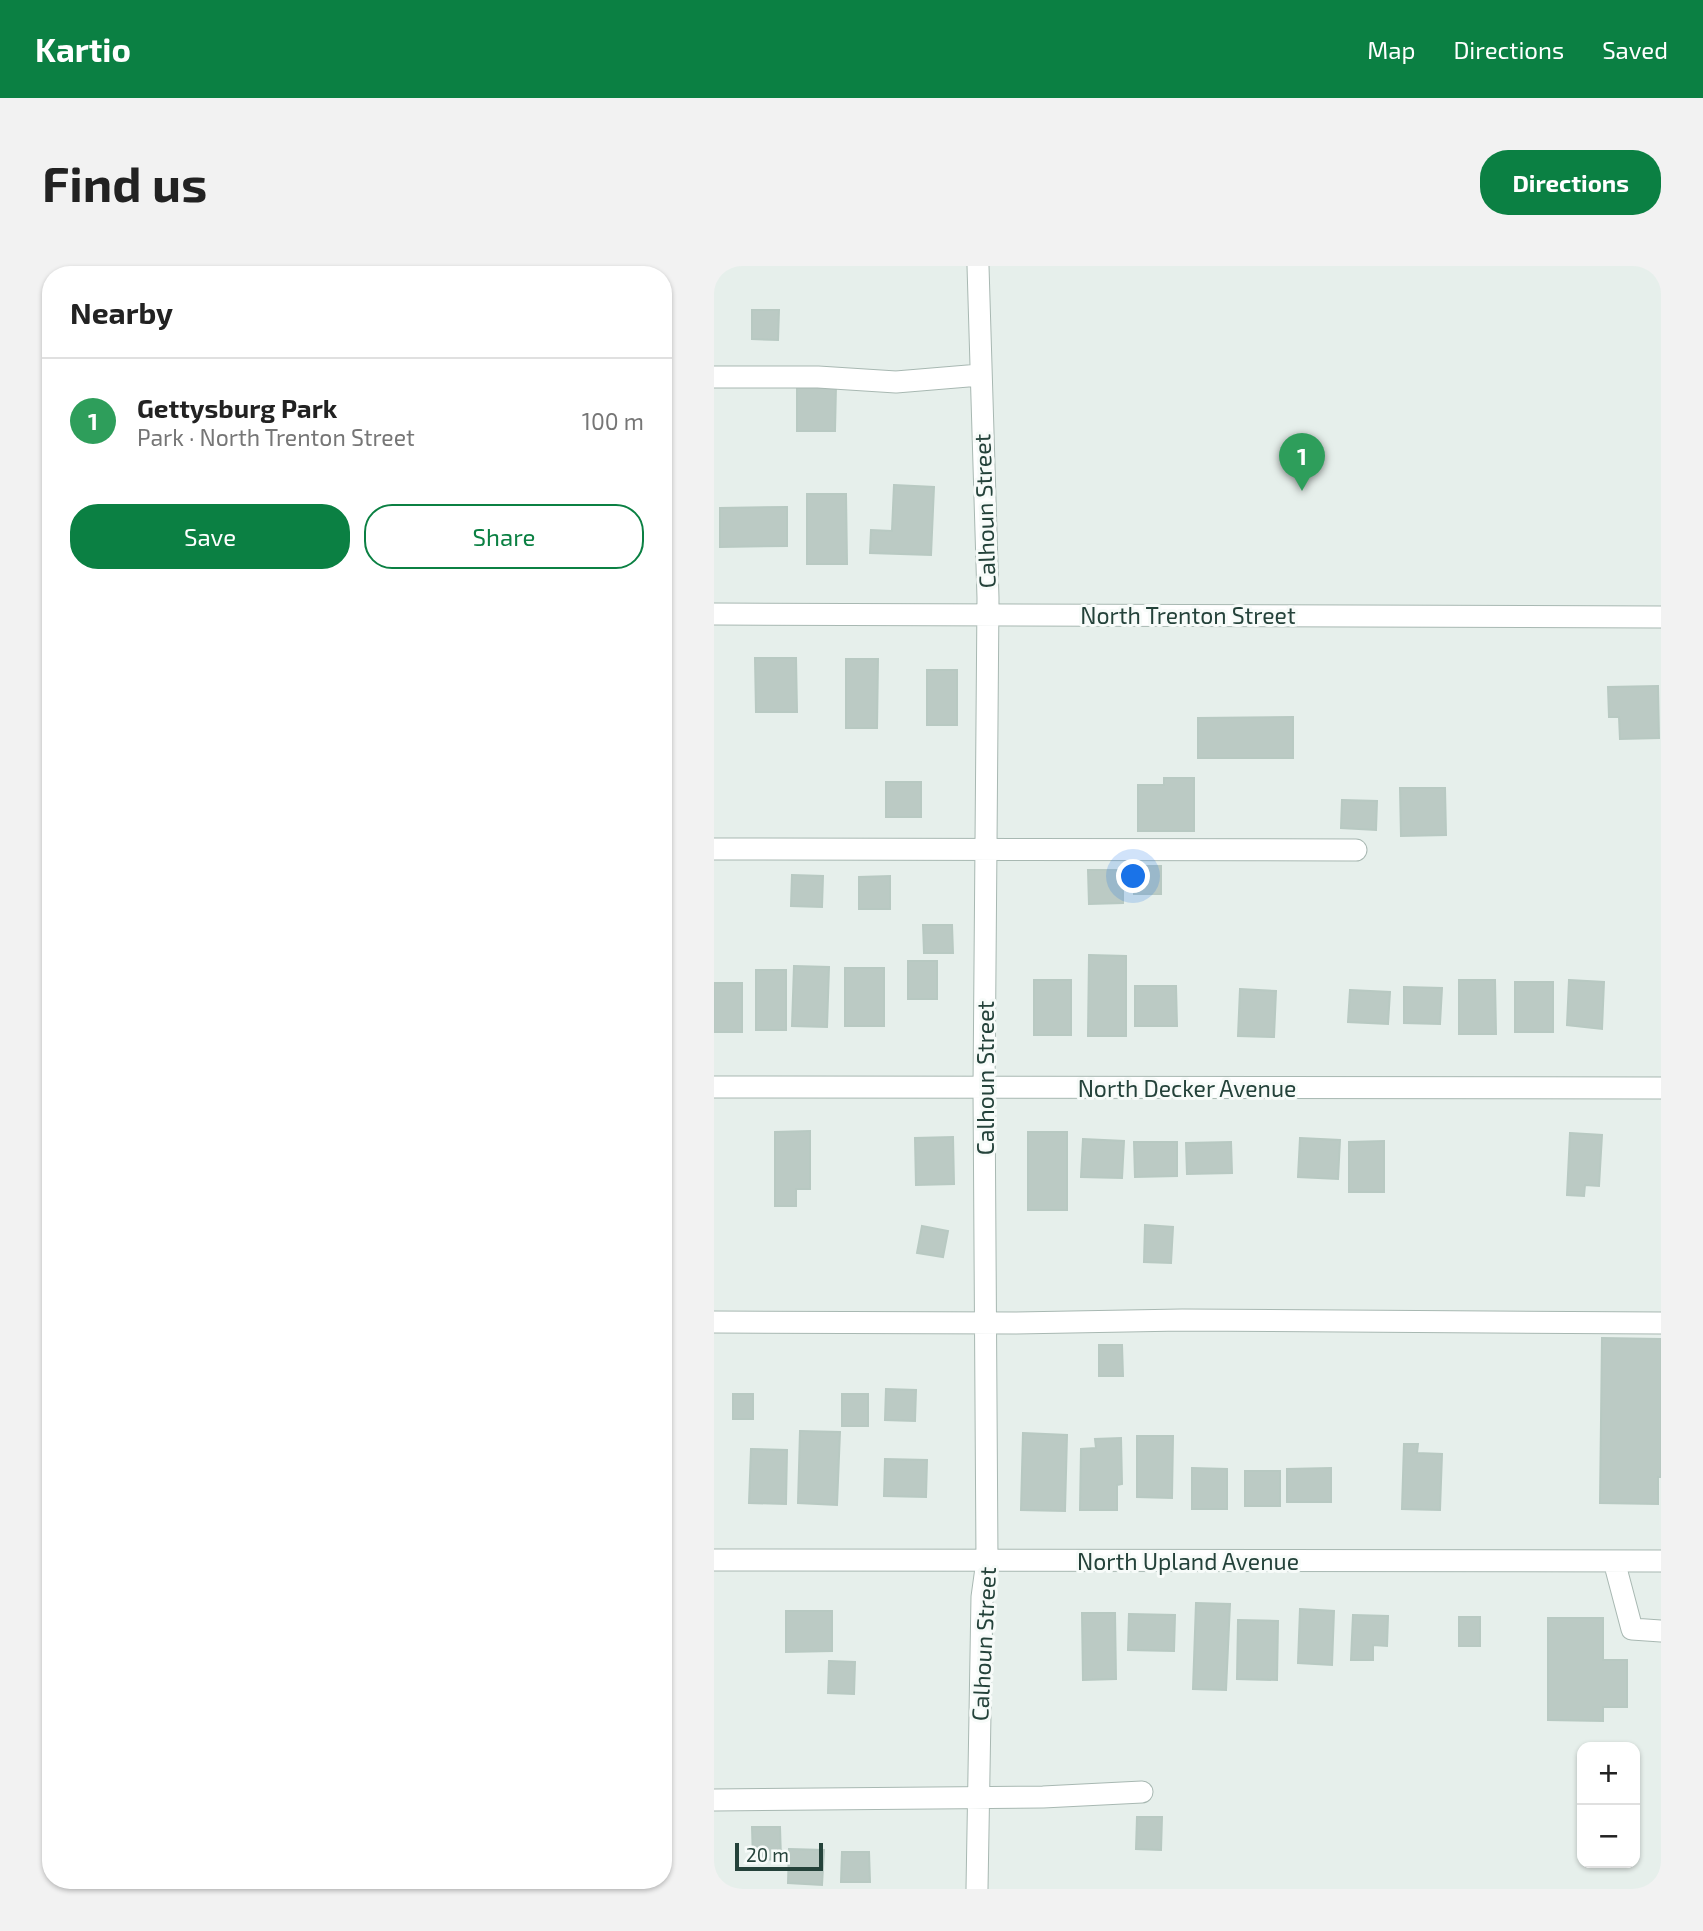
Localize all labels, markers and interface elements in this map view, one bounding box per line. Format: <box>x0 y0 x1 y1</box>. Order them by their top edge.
text: Kartio <box>35 29 131 69</box>
text: Map <box>1367 35 1415 64</box>
text: Directions <box>1453 35 1564 64</box>
text: Saved <box>1602 35 1668 64</box>
button: Directions <box>1480 150 1661 215</box>
text: Find us <box>42 153 207 212</box>
text: Nearby <box>70 294 173 330</box>
text: Gettysburg Park <box>137 392 337 423</box>
text: 1 <box>88 407 98 435</box>
text: 100 m <box>582 407 644 435</box>
text: Park · North Trenton Street <box>137 423 415 451</box>
street label: Calhoun Street <box>967 433 1001 589</box>
pin: 1 <box>1279 433 1325 491</box>
button: Save <box>70 504 350 569</box>
button: Share <box>364 504 644 569</box>
street label: North Trenton Street <box>1080 601 1296 629</box>
your location <box>1116 859 1150 893</box>
street label: Calhoun Street <box>971 1001 999 1155</box>
street label: North Decker Avenue <box>1078 1074 1296 1102</box>
street label: North Upland Avenue <box>1077 1547 1299 1575</box>
street label: Calhoun Street <box>965 1566 1001 1722</box>
map controls <box>1577 1742 1640 1868</box>
button: + <box>1577 1742 1640 1805</box>
button: − <box>1577 1805 1640 1868</box>
scale bar <box>735 1840 822 1872</box>
text: 20 m <box>746 1843 789 1866</box>

